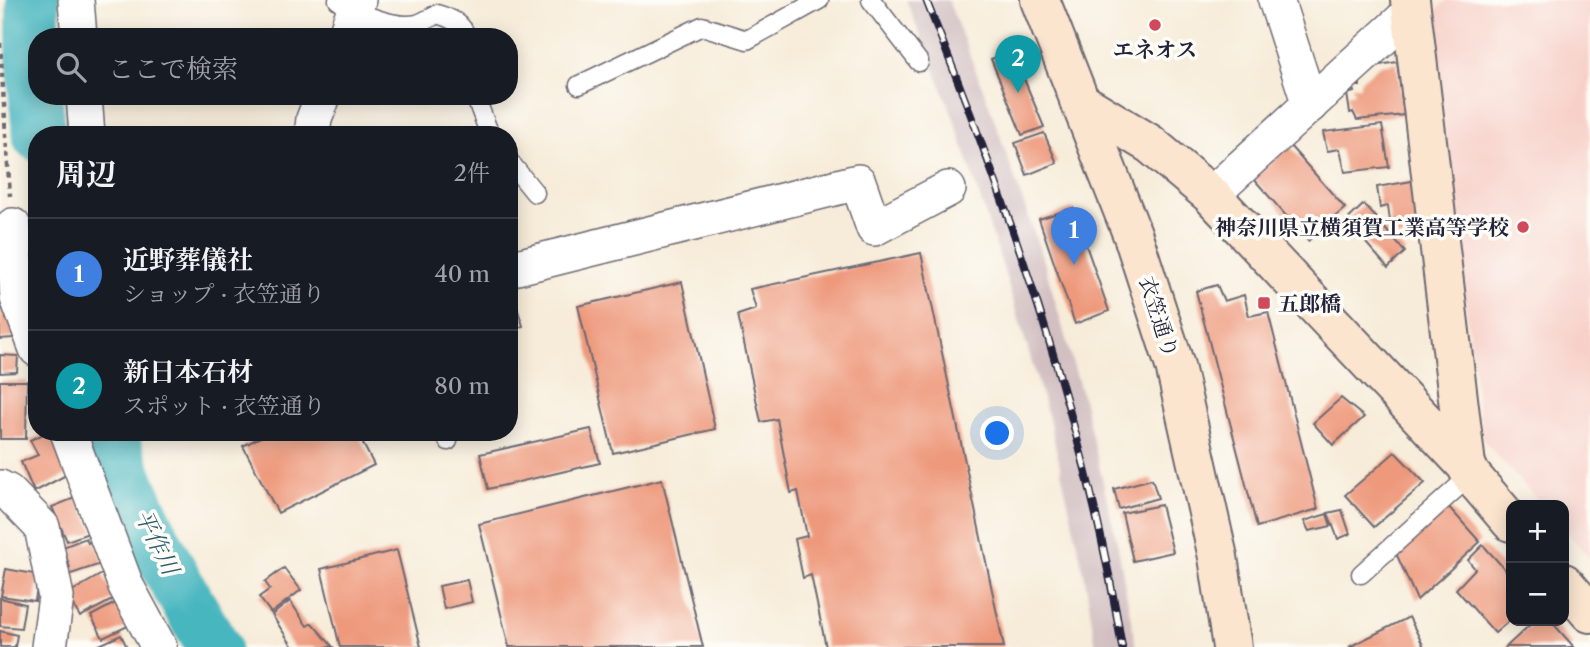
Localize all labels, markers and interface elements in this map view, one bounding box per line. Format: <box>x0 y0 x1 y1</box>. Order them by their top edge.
marker: エネオス <box>1147 17 1163 33</box>
search box <box>28 28 518 105</box>
pin: 2 <box>995 35 1041 93</box>
place label: エネオス <box>1113 37 1197 62</box>
icon: search <box>52 48 90 86</box>
text: ここで検索 <box>108 53 238 85</box>
text: 周辺 <box>56 156 116 193</box>
text: 2件 <box>454 159 490 187</box>
pin: 1 <box>1051 207 1097 265</box>
place label: 神奈川県立横須賀工業高等学校 <box>1215 215 1509 240</box>
marker: 神奈川県立横須賀工業高等学校 <box>1515 219 1531 235</box>
text: 近野葬儀社 <box>123 244 253 276</box>
text: 1 <box>74 260 84 288</box>
text: 40 m <box>435 260 490 288</box>
street label: 衣笠通り <box>1134 273 1184 361</box>
text: ショップ · 衣笠通り <box>123 280 325 308</box>
place label: 五郎橋 <box>1278 291 1341 316</box>
marker: 五郎橋 <box>1256 295 1272 311</box>
text: 新日本石材 <box>123 356 253 388</box>
text: 2 <box>72 372 86 400</box>
text: 80 m <box>434 372 490 400</box>
text: スポット · 衣笠通り <box>123 392 326 420</box>
your location <box>980 416 1014 450</box>
map controls <box>1506 500 1569 626</box>
button: + <box>1506 500 1569 563</box>
water label: 平作川 <box>129 505 186 582</box>
button: − <box>1506 563 1569 626</box>

